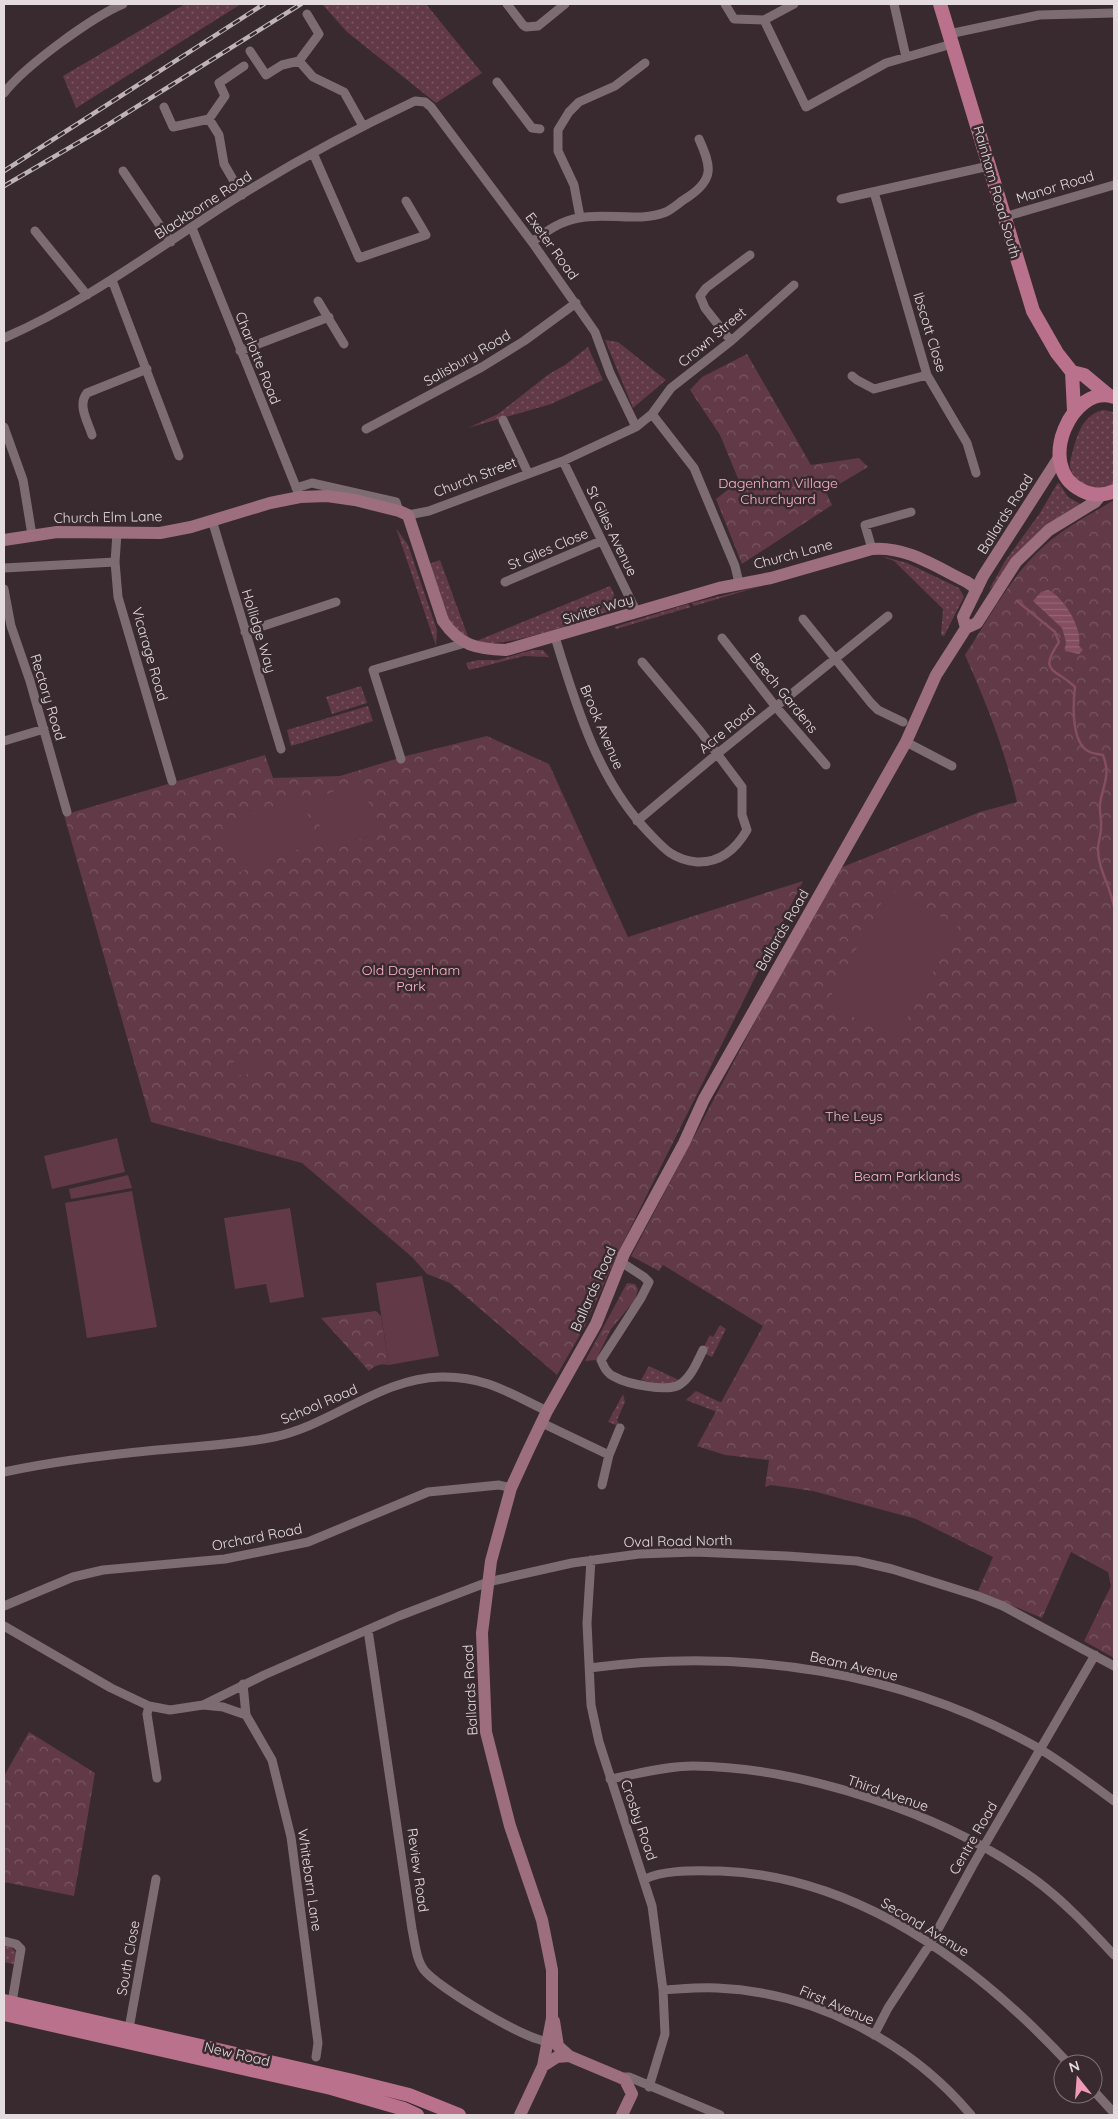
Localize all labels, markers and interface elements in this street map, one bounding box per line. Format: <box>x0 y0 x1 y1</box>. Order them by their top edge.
street label: Rainham Road South <box>969 123 1025 261</box>
street label: Blackborne Road <box>151 167 255 243</box>
street label: Manor Road <box>1014 167 1096 207</box>
street label: Exeter Road <box>521 209 583 283</box>
street label: Ibscott Close <box>909 290 951 374</box>
street label: Crown Street <box>674 303 750 371</box>
street label: Charlotte Road <box>231 309 285 407</box>
street label: Salisbury Road <box>420 326 514 390</box>
street label: Church Street <box>431 453 519 501</box>
street label: Ballards Road <box>973 471 1037 557</box>
park label: Dagenham Village Churchyard <box>718 474 838 508</box>
street label: St Giles Avenue <box>582 483 642 579</box>
street label: Church Elm Lane <box>53 507 163 527</box>
street label: St Giles Close <box>505 524 591 574</box>
street label: Church Lane <box>751 535 835 573</box>
street label: Hollidge Way <box>238 587 280 675</box>
street label: Siviter Way <box>561 590 635 628</box>
street label: Vicarage Road <box>128 605 172 703</box>
street label: Beech Gardens <box>746 649 822 737</box>
street label: Rectory Road <box>26 652 70 742</box>
street label: Brook Avenue <box>576 682 628 772</box>
street label: Acre Road <box>695 701 759 757</box>
street label: Ballards Road <box>751 886 813 974</box>
park label: Old Dagenham Park <box>362 961 460 995</box>
park label: The Leys <box>825 1107 883 1125</box>
park label: Beam Parklands <box>854 1167 960 1185</box>
street label: Ballards Road <box>566 1244 620 1334</box>
street label: School Road <box>278 1380 360 1428</box>
street label: Orchard Road <box>210 1519 304 1555</box>
street label: Oval Road North <box>623 1531 733 1551</box>
street label: Ballards Road <box>459 1644 481 1736</box>
street label: Beam Avenue <box>808 1647 900 1685</box>
street label: Third Avenue <box>845 1771 931 1815</box>
street label: Crosby Road <box>617 1777 661 1863</box>
street label: Centre Road <box>945 1798 1001 1878</box>
street label: Review Road <box>403 1827 433 1913</box>
street label: Whitebarn Lane <box>294 1828 326 1932</box>
street label: Second Avenue <box>878 1894 972 1960</box>
street label: South Close <box>113 1919 143 1997</box>
street label: First Avenue <box>797 1981 877 2029</box>
street label: New Road <box>202 2038 272 2070</box>
north arrow <box>1053 2054 1103 2104</box>
text: N <box>1067 2056 1082 2077</box>

